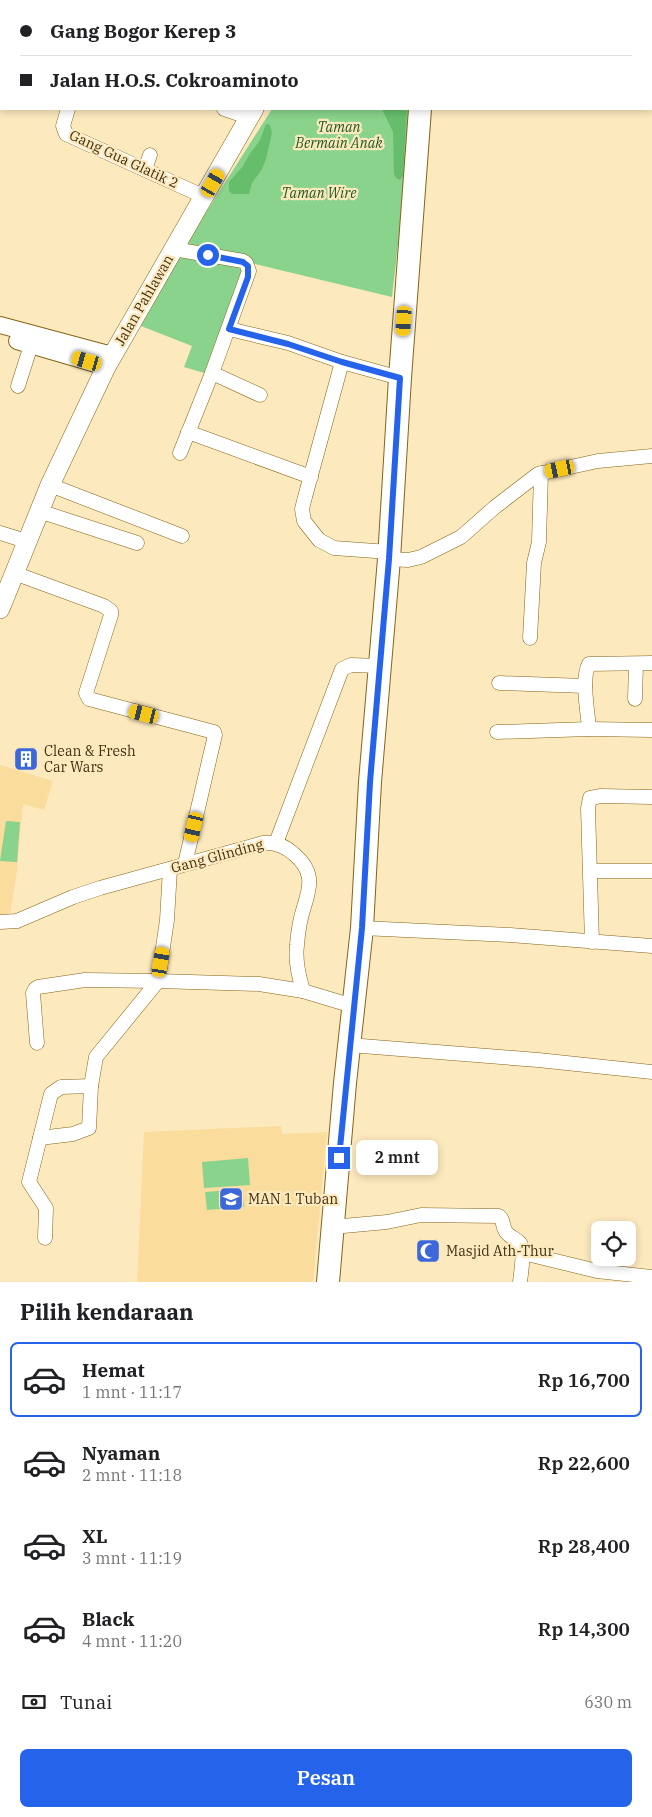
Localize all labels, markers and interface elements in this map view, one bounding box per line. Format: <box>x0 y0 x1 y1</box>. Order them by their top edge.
text: Gang Bogor Kerep 3 <box>50 19 236 43</box>
text: Jalan H.O.S. Cokroaminoto <box>50 68 299 92</box>
park label: Taman Bermain Anak <box>294 118 383 152</box>
street label: Gang Gua Glatik 2 <box>67 126 181 192</box>
car <box>199 166 226 200</box>
park label: Taman Wire <box>282 184 357 202</box>
route start <box>197 244 219 266</box>
street label: Jalan Pahlawan <box>111 251 177 349</box>
car <box>395 306 412 336</box>
car <box>70 350 103 372</box>
car <box>543 459 576 479</box>
car <box>127 703 160 725</box>
place label: Clean & Fresh Car Wars <box>44 742 136 776</box>
building icon: Clean & Fresh Car Wars <box>13 746 39 772</box>
car <box>183 811 204 843</box>
street label: Gang Glinding <box>169 835 265 877</box>
car <box>151 946 170 978</box>
callout: 2 mnt <box>356 1140 439 1176</box>
route end <box>328 1147 350 1169</box>
text: 2 mnt <box>374 1147 420 1167</box>
school or university icon: MAN 1 Tuban <box>218 1186 244 1212</box>
place label: MAN 1 Tuban <box>248 1190 338 1208</box>
map controls <box>591 1221 636 1266</box>
button: locate <box>591 1221 636 1266</box>
mosque icon: Masjid Ath-Thur <box>415 1238 441 1264</box>
place label: Masjid Ath-Thur <box>446 1242 555 1260</box>
text: Pilih kendaraan <box>20 1297 194 1326</box>
icon: car <box>22 1357 67 1402</box>
text: Hemat <box>82 1358 145 1382</box>
text: Rp 16,700 <box>538 1368 630 1392</box>
text: 1 mnt · 11:17 <box>82 1382 182 1402</box>
icon: car <box>22 1440 67 1485</box>
text: Nyaman <box>82 1441 160 1465</box>
text: Rp 22,600 <box>538 1451 630 1475</box>
text: 2 mnt · 11:18 <box>82 1465 182 1485</box>
icon: car <box>22 1523 67 1568</box>
text: XL <box>82 1524 108 1548</box>
text: Rp 28,400 <box>538 1534 630 1558</box>
text: 3 mnt · 11:19 <box>82 1548 182 1568</box>
icon: car <box>22 1606 67 1651</box>
text: Black <box>82 1607 134 1631</box>
text: Rp 14,300 <box>538 1617 630 1641</box>
text: 4 mnt · 11:20 <box>82 1631 182 1651</box>
icon: cash <box>20 1688 48 1716</box>
text: Tunai <box>60 1690 112 1714</box>
text: 630 m <box>584 1692 632 1712</box>
button: Pesan <box>20 1749 632 1807</box>

